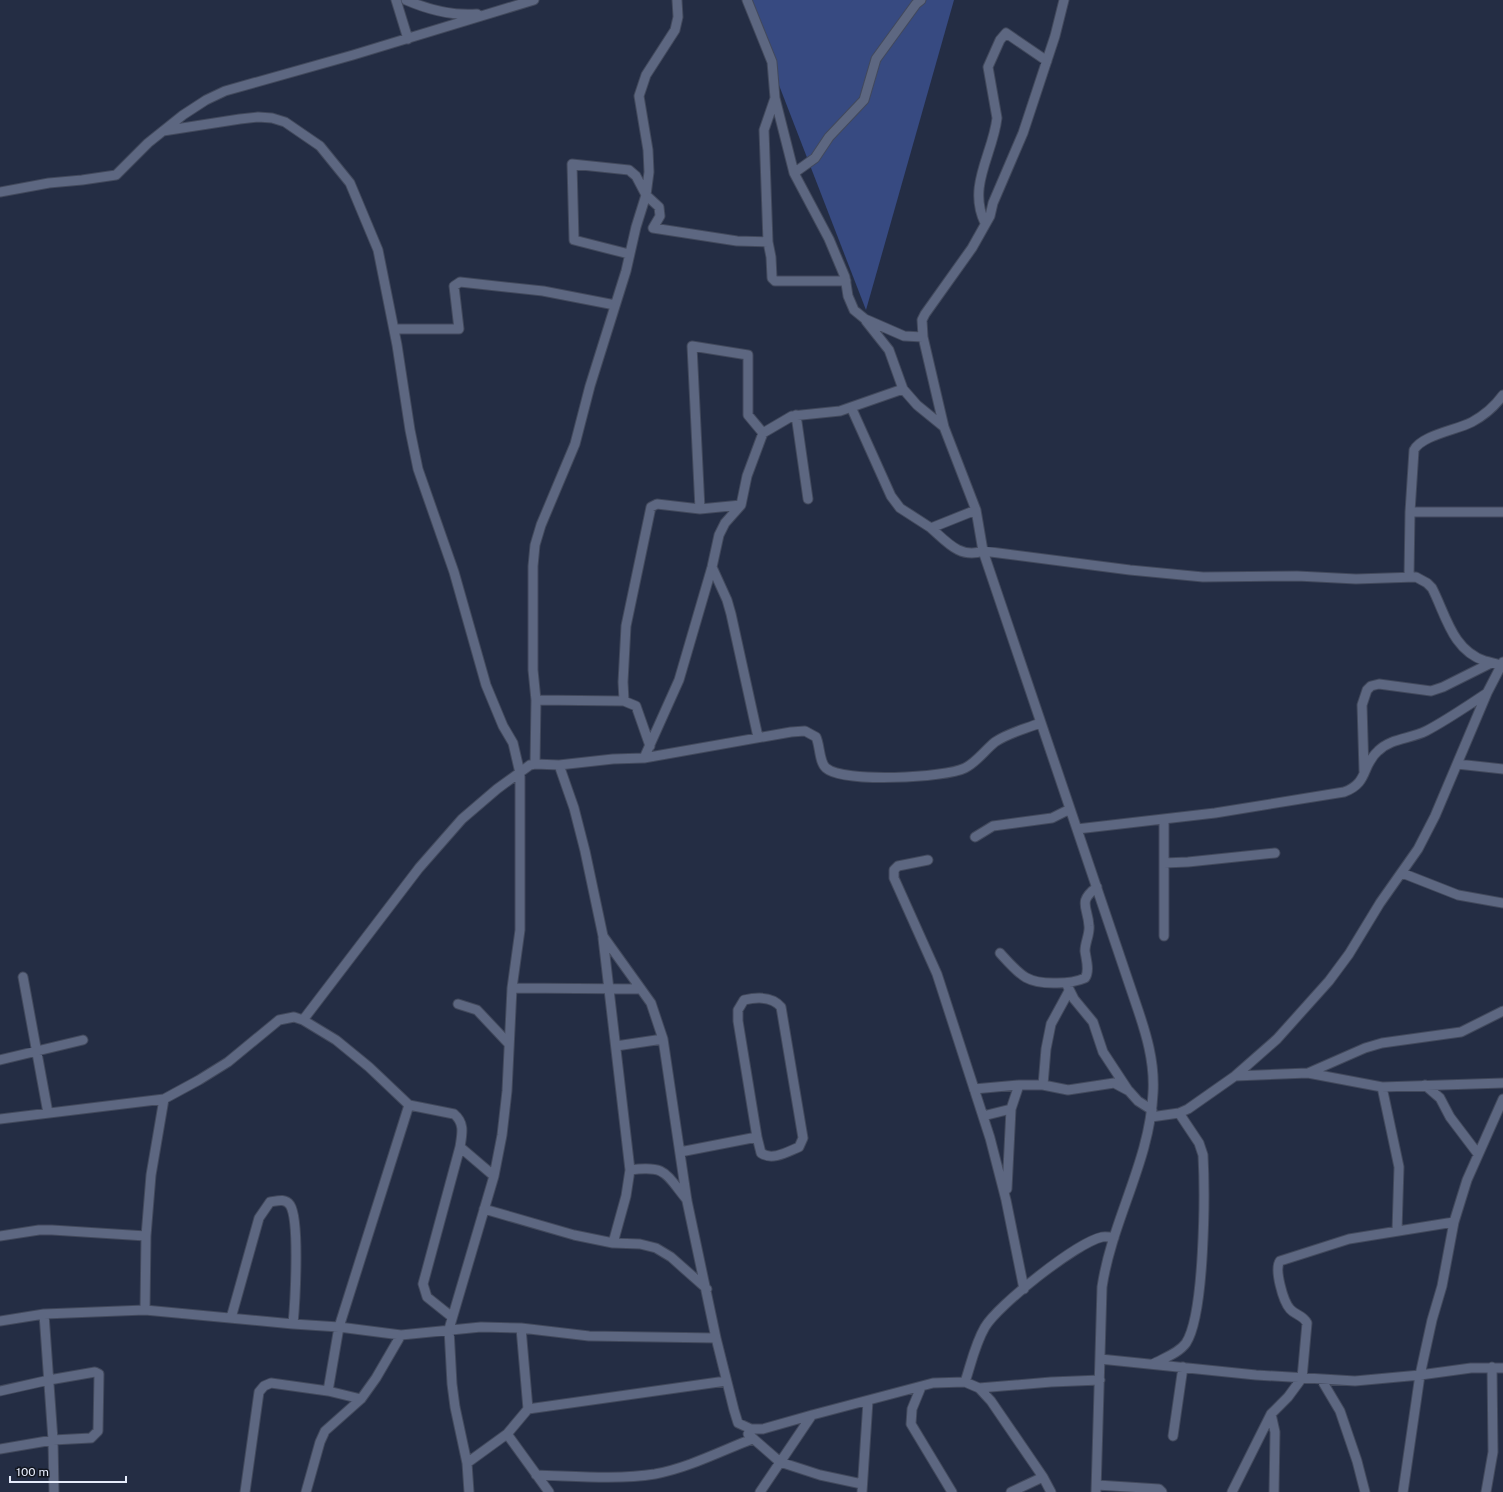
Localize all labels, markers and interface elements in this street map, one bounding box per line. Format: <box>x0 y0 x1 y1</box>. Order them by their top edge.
scale bar <box>10 1458 126 1484</box>
text: 100 m <box>16 1465 49 1479</box>

